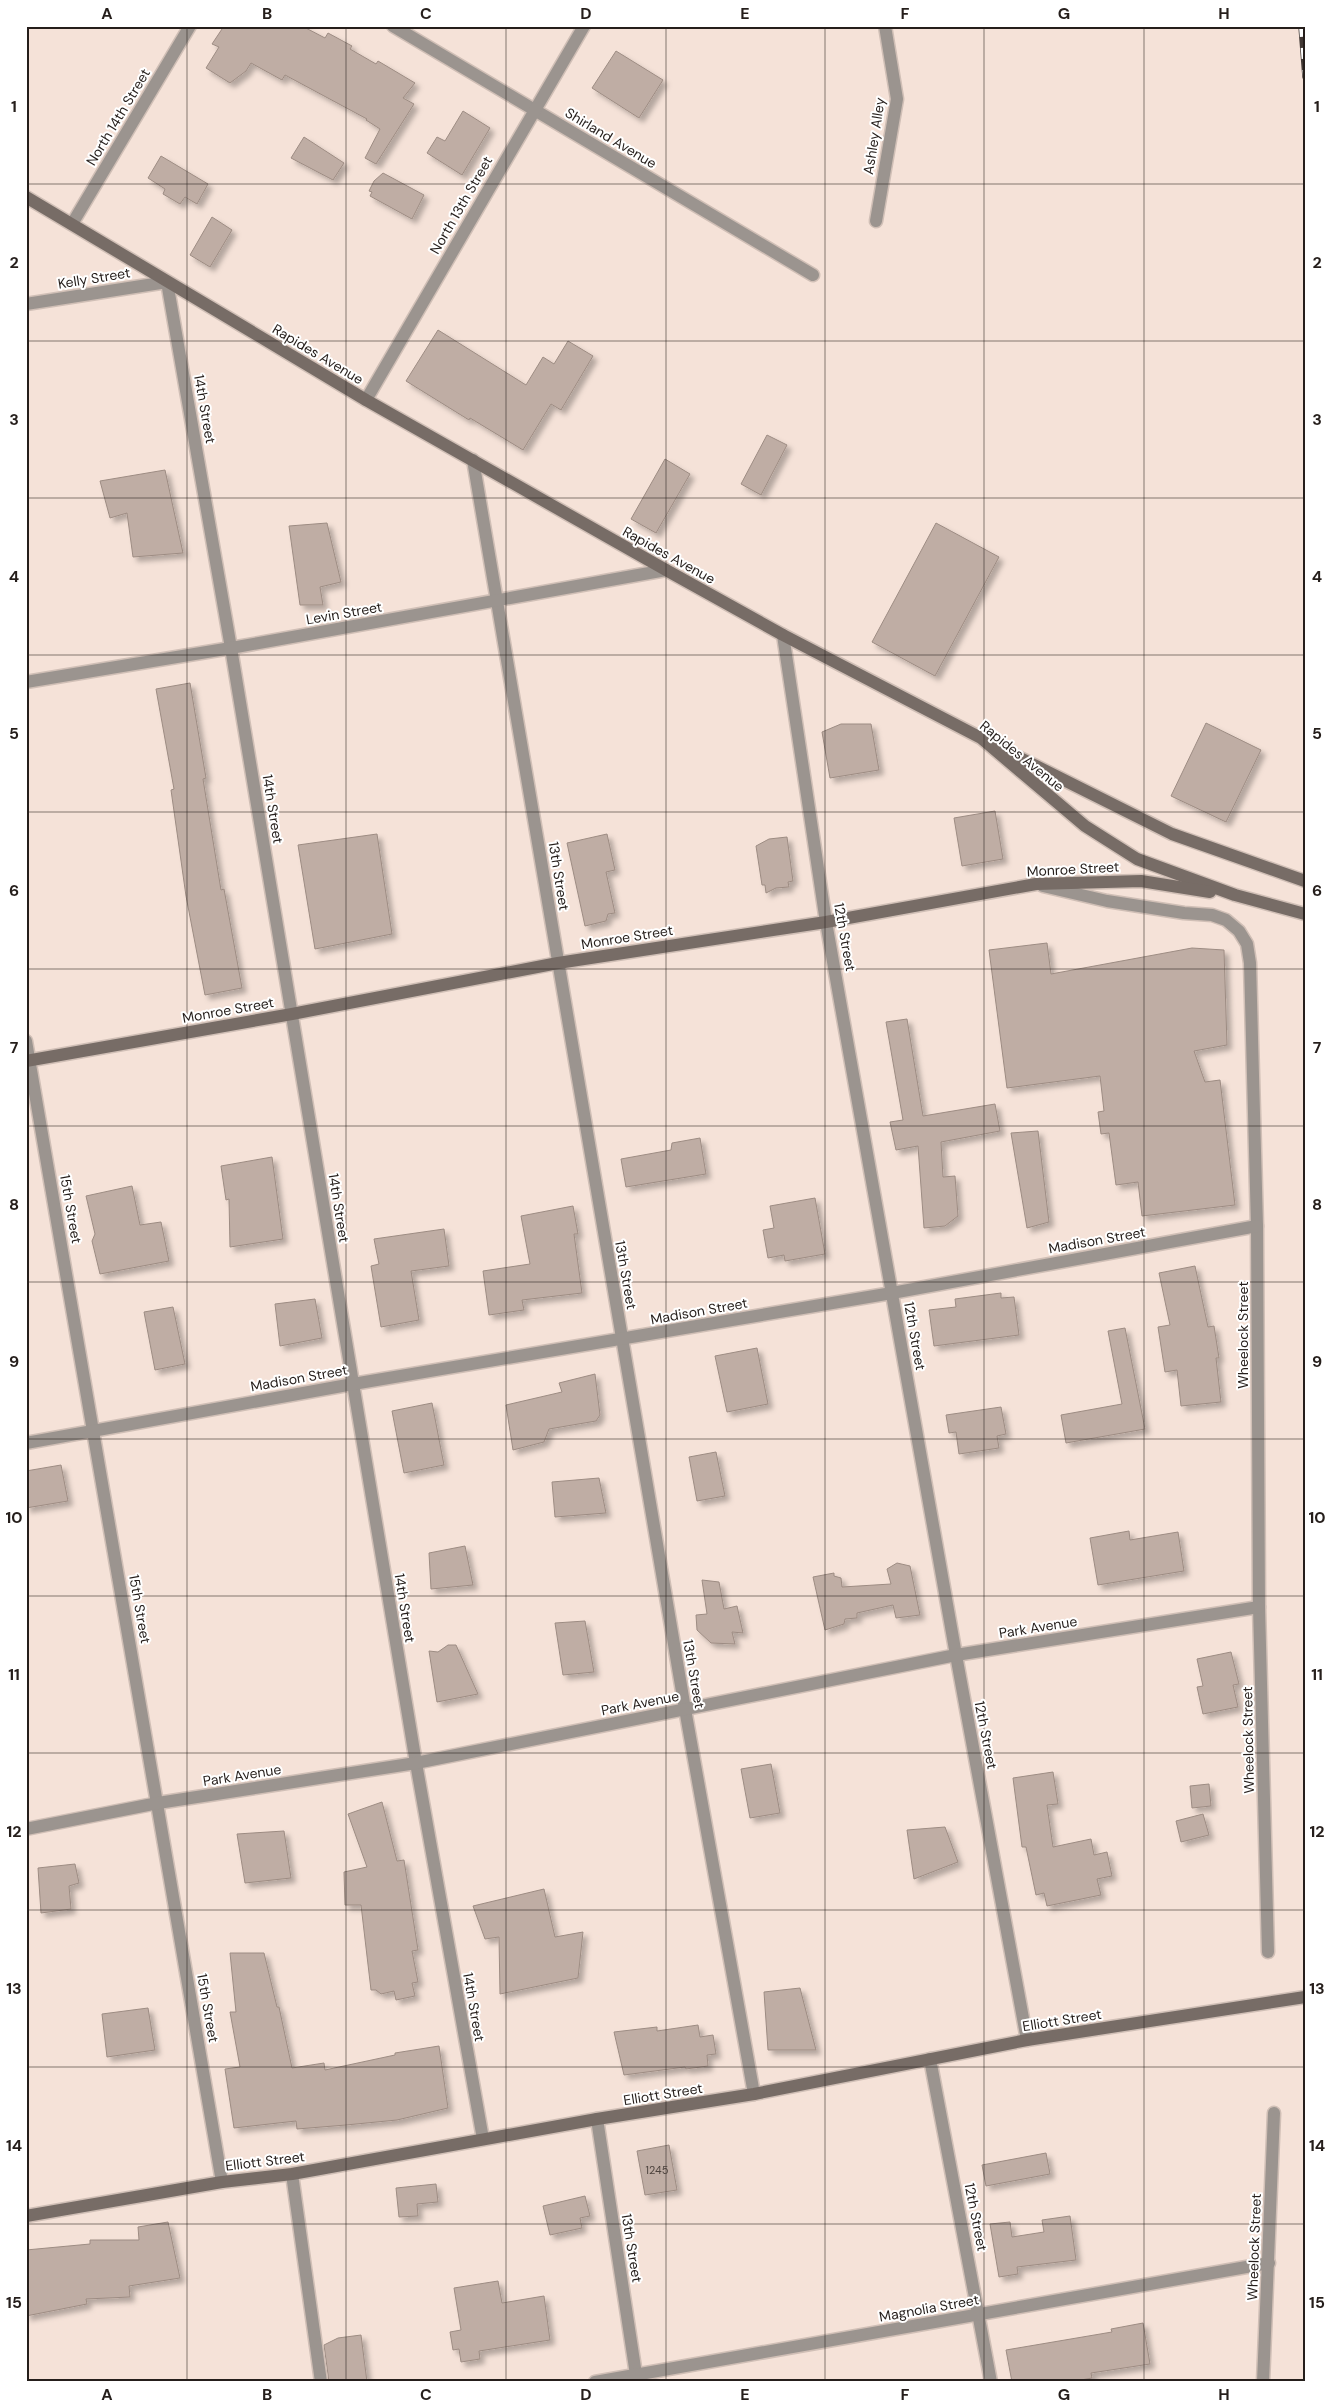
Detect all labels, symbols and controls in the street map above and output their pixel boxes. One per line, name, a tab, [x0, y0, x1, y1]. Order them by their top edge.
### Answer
text: A	[101, 3, 113, 24]
text: B	[262, 3, 272, 24]
text: C	[420, 3, 432, 24]
text: D	[580, 3, 592, 24]
text: E	[740, 3, 750, 24]
text: F	[901, 3, 910, 24]
text: G	[1058, 3, 1070, 24]
text: H	[1218, 3, 1230, 24]
street label: North 14th Street	[82, 65, 154, 169]
text: 1	[11, 96, 17, 117]
street label: Ashley Alley	[859, 96, 889, 176]
text: 1	[1314, 96, 1320, 117]
street label: Shirland Avenue	[562, 104, 660, 172]
street label: North 13th Street	[426, 153, 496, 257]
text: 2	[9, 252, 19, 273]
text: 2	[1312, 252, 1322, 273]
street label: Kelly Street	[56, 263, 132, 293]
street label: Rapides Avenue	[269, 320, 367, 388]
street label: 14th Street	[190, 373, 220, 445]
text: 3	[9, 409, 19, 430]
text: 3	[1312, 409, 1322, 430]
street label: Rapides Avenue	[620, 522, 718, 588]
text: 4	[9, 566, 19, 587]
text: 4	[1312, 566, 1322, 587]
street label: Levin Street	[305, 597, 383, 629]
street label: Rapides Avenue	[976, 717, 1068, 795]
text: 5	[9, 723, 19, 744]
text: 5	[1312, 723, 1322, 744]
street label: 14th Street	[259, 773, 287, 845]
street label: 13th Street	[545, 840, 573, 912]
street label: Monroe Street	[1026, 858, 1120, 880]
text: 6	[9, 880, 19, 901]
text: 6	[1312, 880, 1322, 901]
street label: 12th Street	[830, 901, 860, 973]
street label: Monroe Street	[580, 921, 674, 953]
street label: Monroe Street	[181, 993, 275, 1027]
text: 7	[10, 1037, 19, 1058]
text: 7	[1313, 1037, 1322, 1058]
street label: 14th Street	[325, 1172, 353, 1244]
street label: 15th Street	[56, 1173, 86, 1245]
text: 8	[9, 1194, 19, 1215]
text: 8	[1312, 1194, 1322, 1215]
street label: Madison Street	[1047, 1223, 1147, 1257]
street label: 13th Street	[611, 1239, 641, 1311]
street label: Wheelock Street	[1234, 1281, 1252, 1389]
street label: Madison Street	[649, 1294, 749, 1328]
street label: 12th Street	[900, 1300, 930, 1372]
text: 9	[9, 1351, 19, 1372]
text: 9	[1312, 1351, 1322, 1372]
street label: Madison Street	[249, 1361, 349, 1395]
text: 10	[5, 1507, 23, 1528]
text: 10	[1308, 1507, 1326, 1528]
street label: 14th Street	[391, 1572, 419, 1644]
street label: 15th Street	[125, 1573, 155, 1645]
street label: Park Avenue	[998, 1612, 1078, 1642]
street label: 13th Street	[679, 1638, 709, 1710]
text: 11	[8, 1664, 20, 1685]
text: 11	[1311, 1664, 1323, 1685]
street label: Wheelock Street	[1238, 1686, 1258, 1794]
street label: Park Avenue	[600, 1687, 681, 1719]
street label: 12th Street	[971, 1699, 1001, 1771]
street label: Park Avenue	[202, 1760, 282, 1790]
text: 12	[6, 1821, 22, 1842]
text: 12	[1309, 1821, 1325, 1842]
street label: 14th Street	[459, 1971, 489, 2043]
street label: 15th Street	[193, 1972, 223, 2044]
text: 13	[6, 1978, 22, 1999]
text: 13	[1309, 1978, 1325, 1999]
street label: Elliott Street	[1021, 2005, 1103, 2035]
street label: Elliott Street	[622, 2079, 704, 2109]
text: 14	[6, 2135, 22, 2156]
text: 14	[1309, 2135, 1325, 2156]
street label: Elliott Street	[224, 2147, 306, 2175]
house number: 1245	[646, 2163, 669, 2177]
street label: 12th Street	[961, 2181, 991, 2253]
street label: Wheelock Street	[1243, 2193, 1265, 2301]
street label: 13th Street	[618, 2212, 646, 2284]
street label: Magnolia Street	[878, 2290, 980, 2326]
text: 15	[6, 2292, 22, 2313]
text: 15	[1309, 2292, 1325, 2313]
text: A	[101, 2384, 113, 2405]
text: B	[262, 2384, 272, 2405]
text: C	[420, 2384, 432, 2405]
text: D	[580, 2384, 592, 2405]
text: E	[740, 2384, 750, 2405]
text: F	[901, 2384, 910, 2405]
text: G	[1058, 2384, 1070, 2405]
text: H	[1218, 2384, 1230, 2405]

